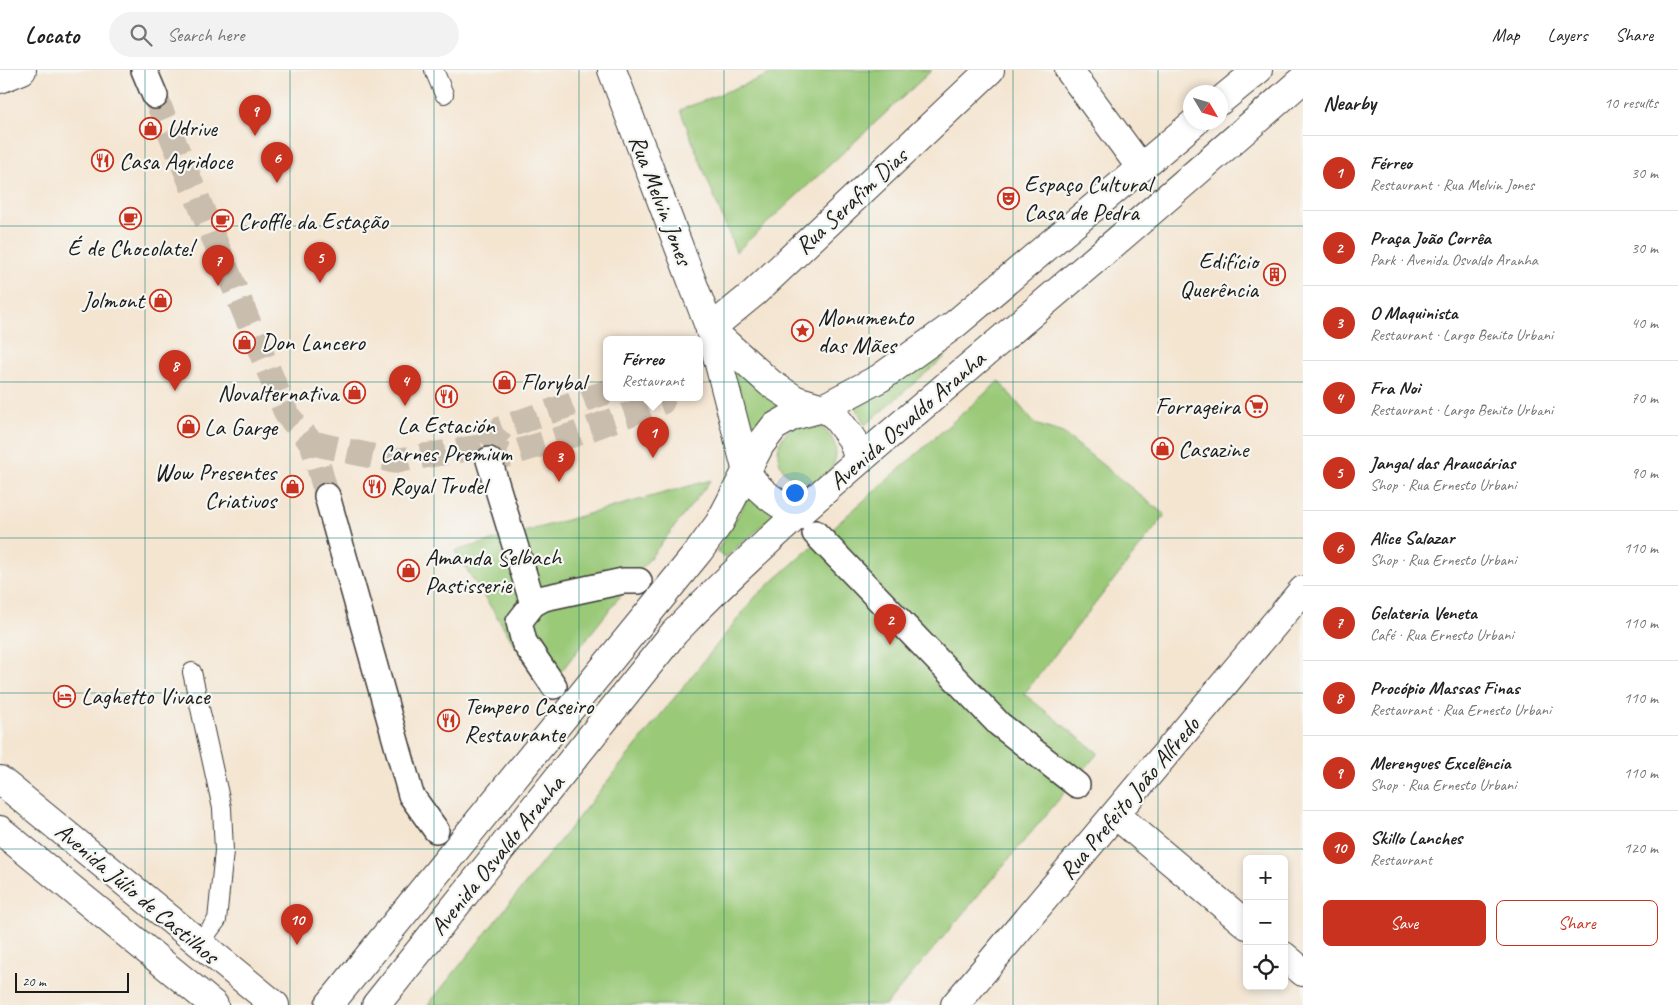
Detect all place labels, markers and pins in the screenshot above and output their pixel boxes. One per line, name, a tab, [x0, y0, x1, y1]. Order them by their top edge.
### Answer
pin: 9	[239, 95, 271, 136]
place label: Udrive	[167, 113, 219, 143]
shop icon: Udrive	[139, 116, 163, 140]
pin: 6	[261, 142, 293, 183]
place label: Casa Agridoce	[119, 146, 234, 176]
restaurant icon: Casa Agridoce	[91, 149, 115, 173]
place label: Espaço Cultural Casa de Pedra	[1024, 169, 1155, 227]
theatre icon: Espaço Cultural Casa de Pedra	[996, 186, 1020, 210]
place label: Croffle da Estação	[238, 206, 390, 236]
cafe icon: É de Chocolate!	[118, 207, 142, 231]
cafe icon: Croffle da Estação	[210, 209, 234, 233]
place label: É de Chocolate!	[67, 233, 198, 263]
pin: 5	[304, 242, 336, 283]
pin: 7	[202, 245, 234, 286]
place label: Edifício Querência	[1179, 246, 1261, 304]
building icon: Edifício Querência	[1262, 263, 1286, 287]
place label: Jolmont	[81, 285, 146, 315]
shop icon: Jolmont	[148, 288, 172, 312]
place label: Monumento das Mães	[818, 302, 915, 360]
place icon: Monumento das Mães	[790, 319, 814, 343]
place label: Don Lancero	[261, 327, 366, 357]
shop icon: Don Lancero	[233, 330, 257, 354]
pin: 8	[159, 350, 191, 391]
pin: 4	[389, 365, 421, 406]
place label: Florybal	[521, 367, 590, 397]
shop icon: Florybal	[493, 370, 517, 394]
place label: Novalternativa	[218, 378, 340, 408]
shop icon: Novalternativa	[342, 381, 366, 405]
restaurant icon: La Estación Carnes Premium	[434, 384, 458, 408]
place label: Forrageira	[1155, 391, 1241, 421]
supermarket icon: Forrageira	[1244, 394, 1268, 418]
place label: La Estación Carnes Premium	[380, 410, 513, 468]
place label: La Garge	[204, 412, 279, 442]
shop icon: La Garge	[176, 415, 200, 439]
pin: 1	[637, 417, 669, 458]
place label: Casazine	[1178, 434, 1250, 464]
shop icon: Casazine	[1150, 437, 1174, 461]
pin: 3	[543, 441, 575, 482]
place label: Wow Presentes Criativos	[154, 457, 279, 515]
place label: Royal Trudel	[390, 471, 491, 501]
shop icon: Wow Presentes Criativos	[280, 474, 304, 498]
restaurant icon: Royal Trudel	[362, 474, 386, 498]
place label: Amanda Selbach Pastisserie	[425, 542, 563, 600]
shop icon: Amanda Selbach Pastisserie	[397, 559, 421, 583]
pin: 2	[874, 604, 906, 645]
place label: Laghetto Vivace	[81, 681, 212, 711]
hotel icon: Laghetto Vivace	[53, 684, 77, 708]
place label: Tempero Caseiro Restaurante	[464, 691, 595, 749]
restaurant icon: Tempero Caseiro Restaurante	[436, 708, 460, 732]
pin: 10	[281, 904, 313, 945]

